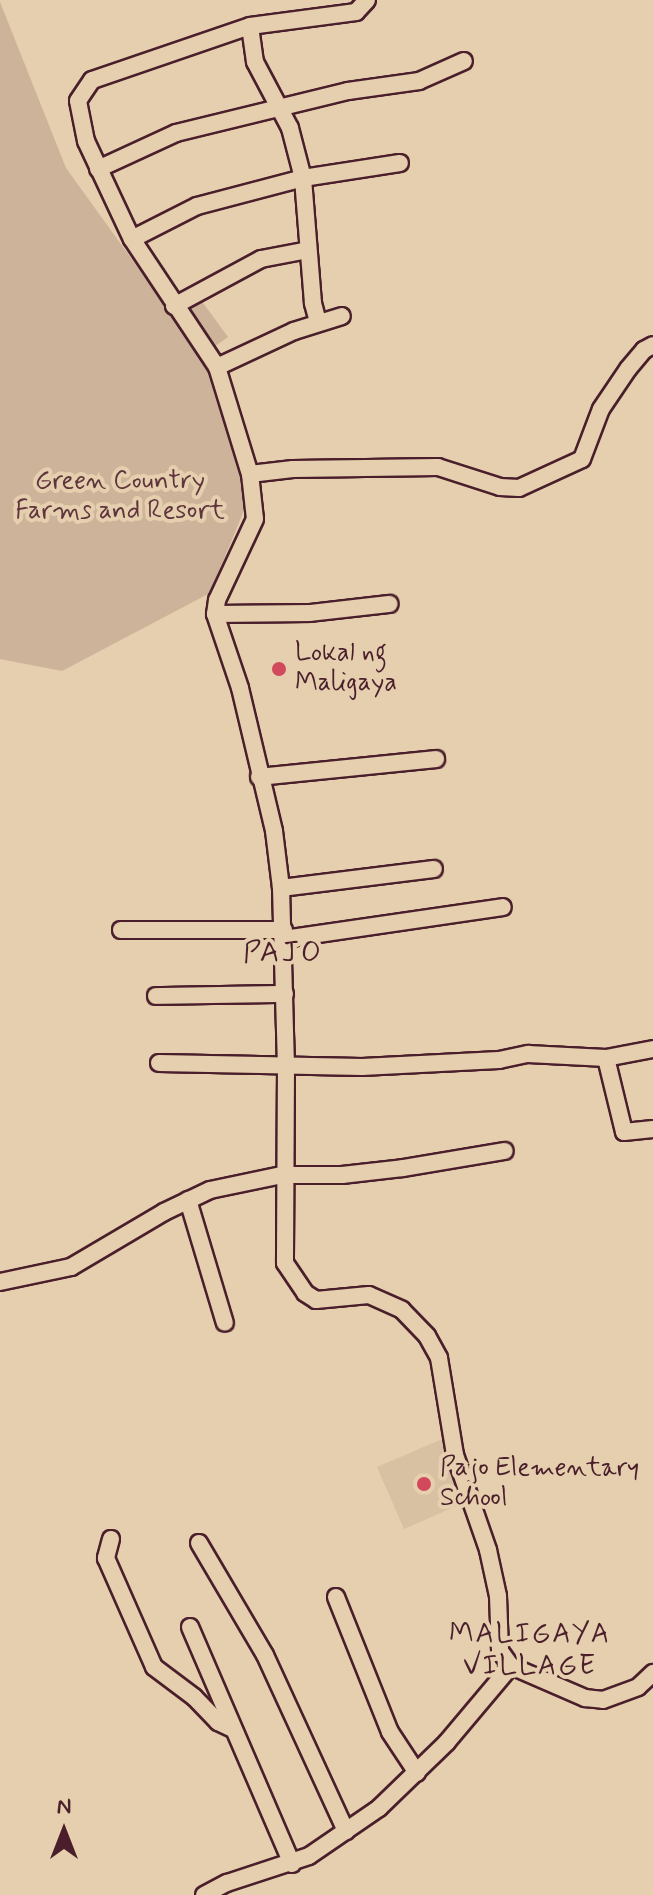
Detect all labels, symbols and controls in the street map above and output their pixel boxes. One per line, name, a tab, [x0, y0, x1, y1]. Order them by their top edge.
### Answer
park label: Green Country Farms and Resort	[16, 466, 224, 528]
place label: Lokal ng Maligaya	[295, 638, 397, 700]
marker: Lokal ng Maligaya	[270, 660, 288, 678]
district label: PAJO	[244, 935, 322, 971]
place label: Pajo Elementary School	[440, 1453, 638, 1514]
marker: Pajo Elementary School	[415, 1475, 433, 1493]
district label: MALIGAYA VILLAGE	[449, 1618, 611, 1684]
north arrow	[24, 1791, 104, 1871]
text: N	[57, 1793, 71, 1821]

